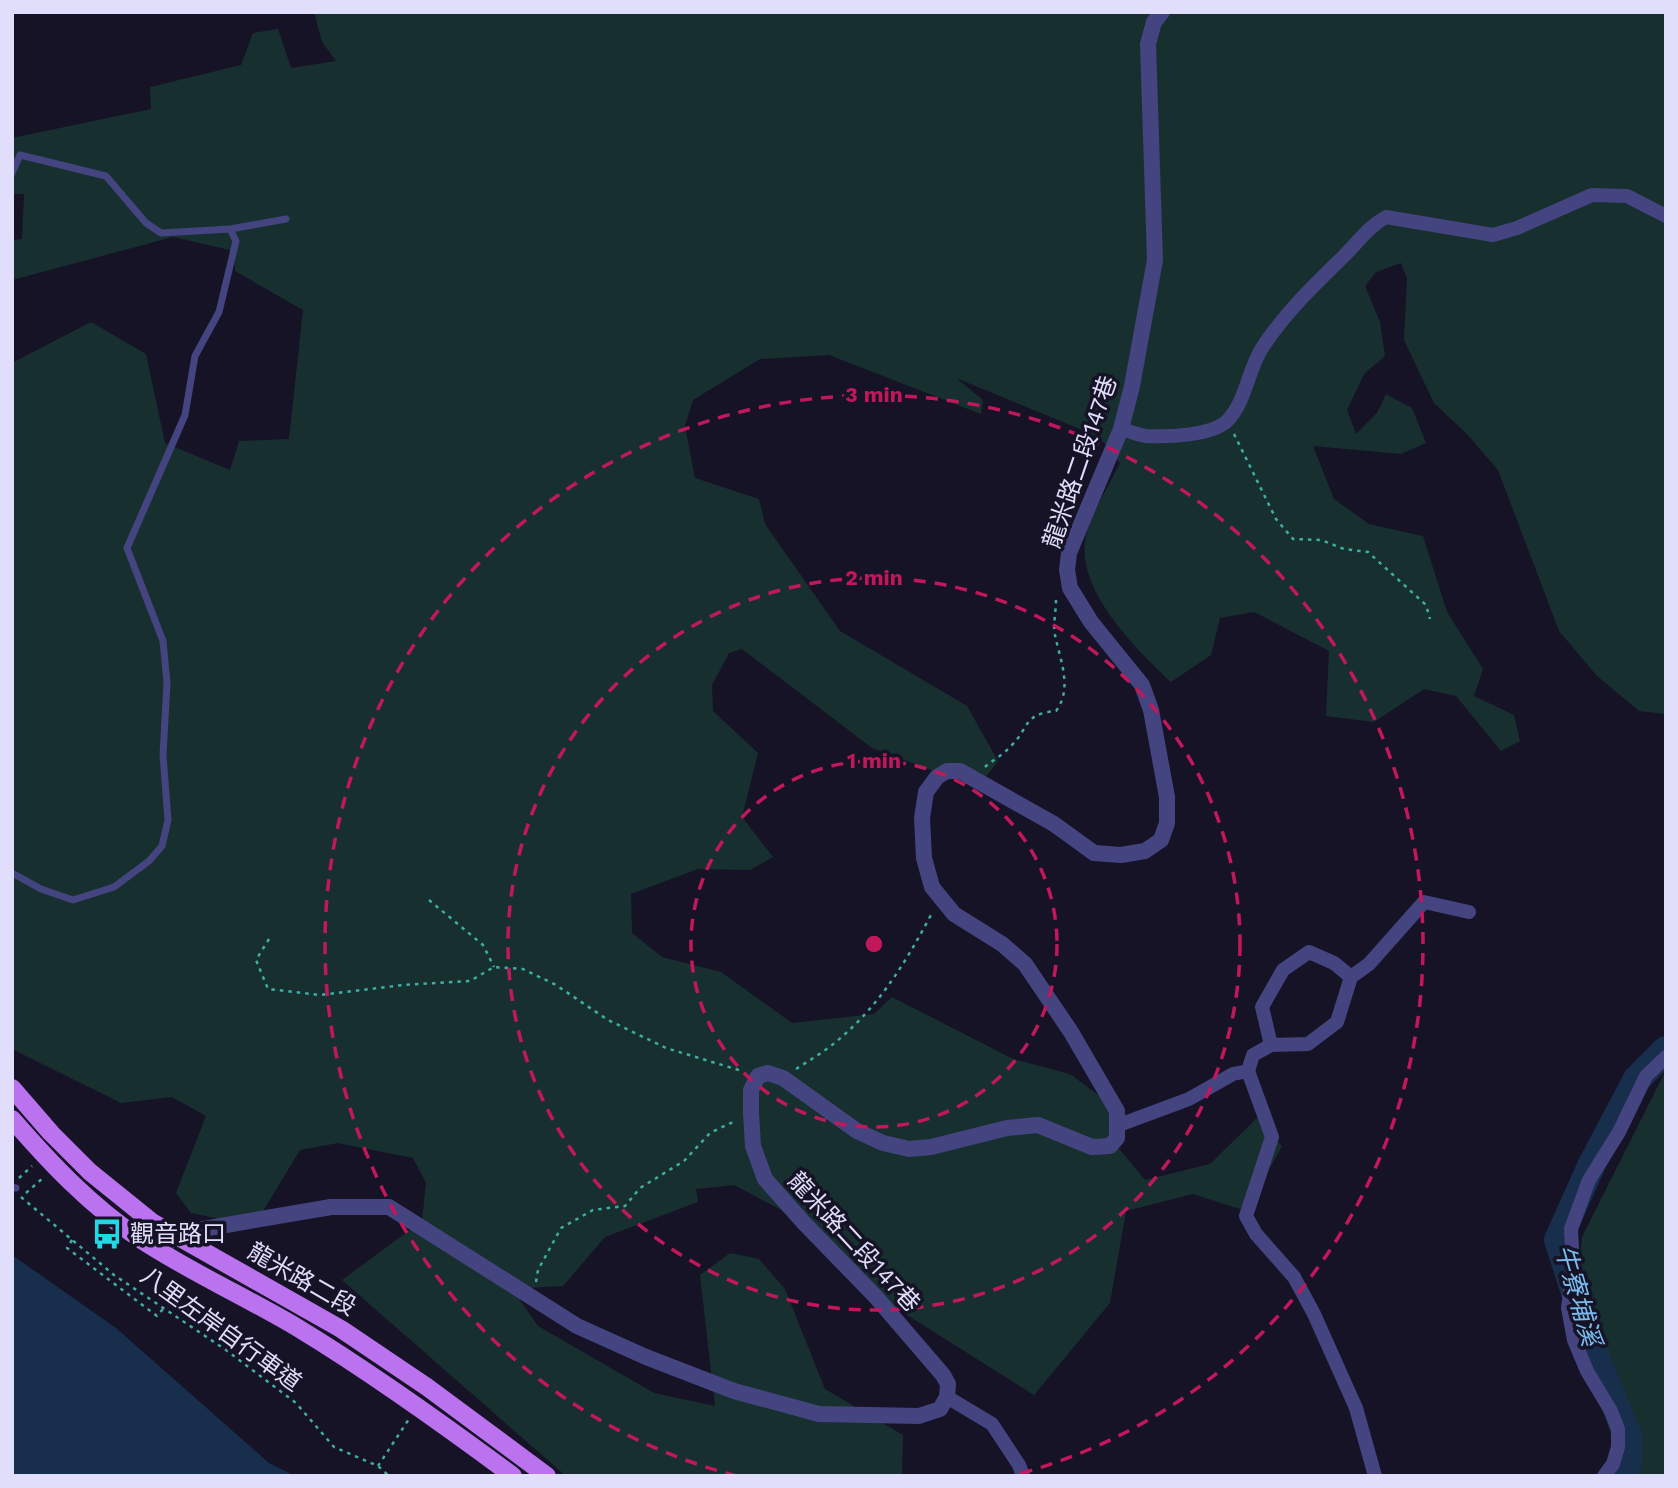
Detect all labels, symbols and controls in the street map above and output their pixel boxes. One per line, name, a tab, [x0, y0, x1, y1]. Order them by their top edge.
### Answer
street label: 龍米路二段147巷	[1037, 372, 1123, 552]
text: 3 min	[845, 382, 903, 407]
text: 2 min	[845, 565, 903, 590]
text: 1 min	[847, 748, 901, 773]
centre of rings	[862, 932, 886, 956]
street label: 龍米路二段147巷	[782, 1167, 926, 1317]
bus stop icon: 觀音路口	[90, 1217, 124, 1251]
place label: 觀音路口	[130, 1220, 226, 1248]
street label: 龍米路二段	[243, 1237, 361, 1321]
water label: 牛寮埔溪	[1549, 1241, 1608, 1353]
street label: 八里左岸自行車道	[135, 1261, 307, 1397]

